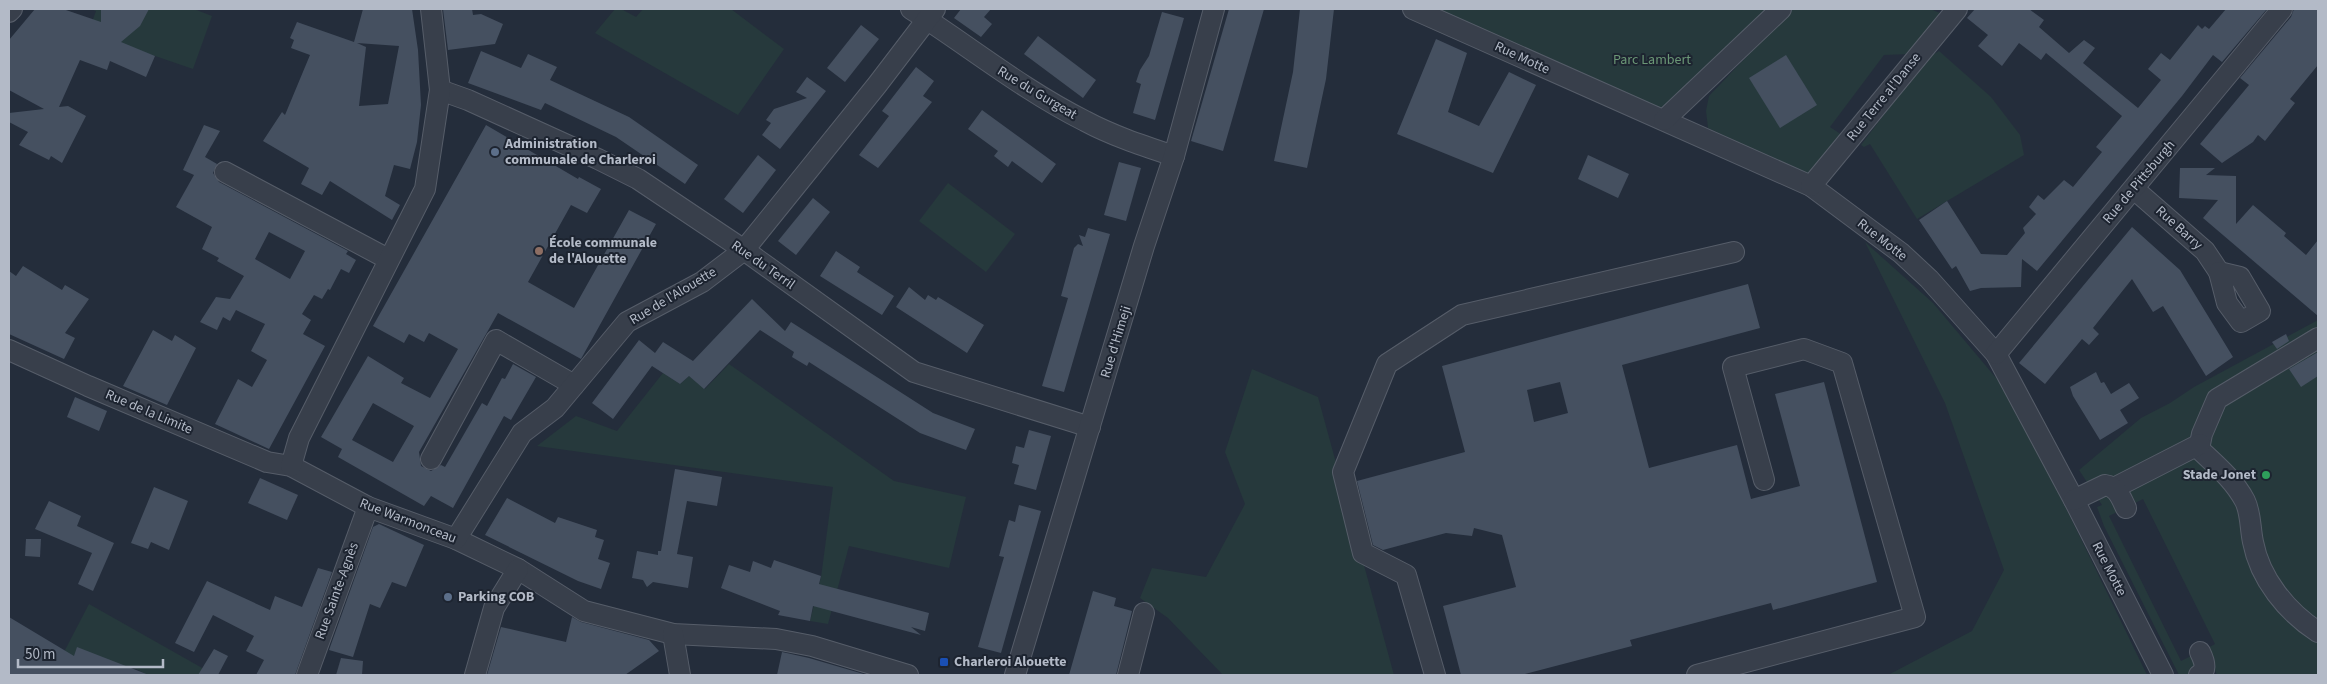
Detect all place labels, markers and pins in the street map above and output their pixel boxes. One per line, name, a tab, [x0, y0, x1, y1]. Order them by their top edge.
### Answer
place label: Administration communale de Charleroi	[504, 134, 656, 170]
marker: Administration communale de Charleroi	[489, 146, 501, 158]
place label: École communale de l'Alouette	[549, 233, 657, 269]
marker: École communale de l'Alouette	[533, 245, 545, 257]
place label: Stade Jonet	[2183, 465, 2257, 485]
marker: Stade Jonet	[2260, 469, 2272, 481]
place label: Parking COB	[458, 587, 535, 607]
marker: Parking COB	[442, 591, 454, 603]
place label: Charleroi Alouette	[954, 652, 1067, 672]
marker: Charleroi Alouette	[938, 656, 950, 668]

